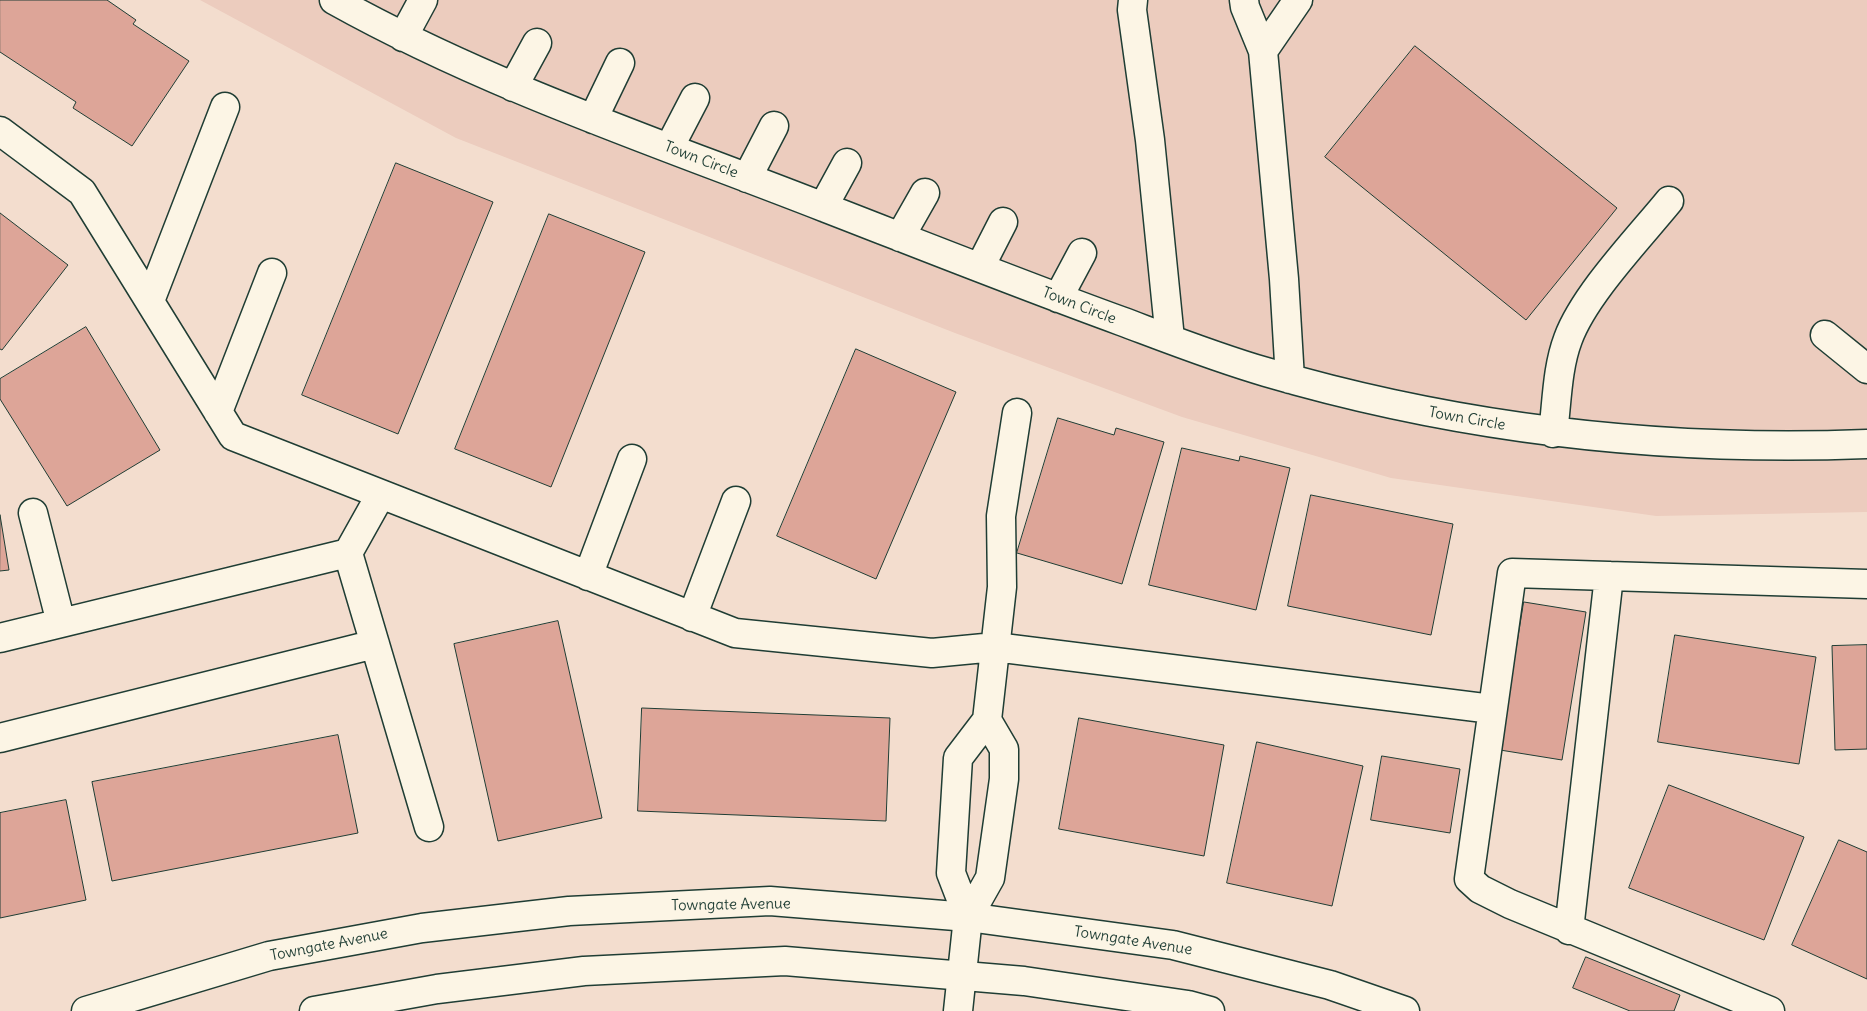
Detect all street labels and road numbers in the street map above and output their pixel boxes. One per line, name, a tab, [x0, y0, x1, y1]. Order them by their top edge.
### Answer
street label: Town Circle	[662, 138, 740, 182]
street label: Town Circle	[1040, 284, 1118, 328]
street label: Town Circle	[1427, 403, 1507, 435]
street label: Towngate Avenue	[671, 895, 791, 915]
street label: Towngate Avenue	[1073, 923, 1193, 959]
street label: Towngate Avenue	[269, 925, 389, 965]

